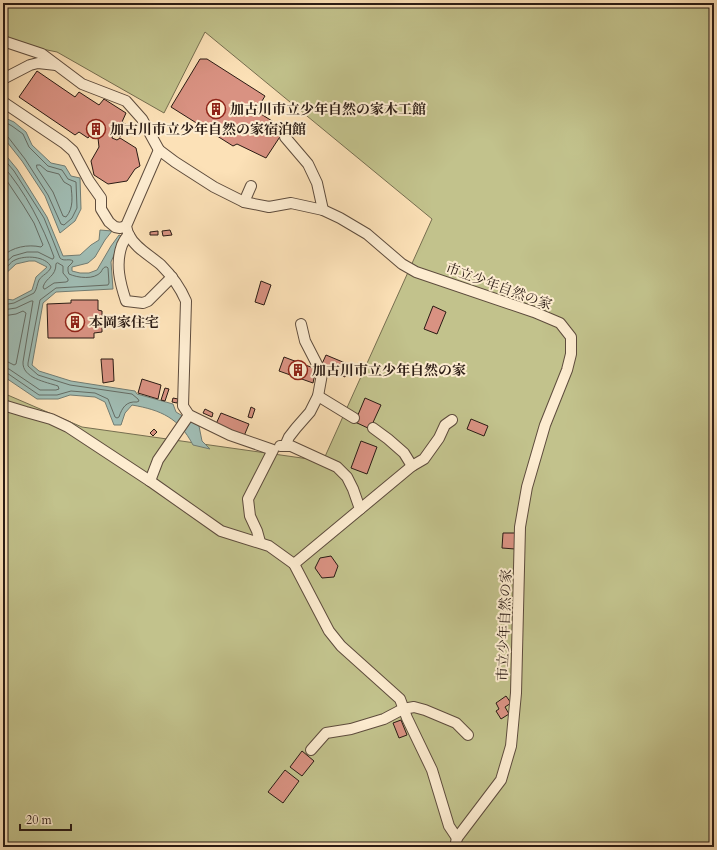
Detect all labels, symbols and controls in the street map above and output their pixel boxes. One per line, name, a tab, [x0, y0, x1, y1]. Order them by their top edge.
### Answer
building icon: 加古川市立少年自然の家木工館	[205, 98, 227, 120]
place label: 加古川市立少年自然の家木工館	[230, 100, 426, 119]
building icon: 加古川市立少年自然の家宿泊館	[85, 118, 107, 140]
place label: 加古川市立少年自然の家宿泊館	[110, 120, 306, 139]
street label: 市立少年自然の家	[443, 258, 555, 315]
building icon: 本岡家住宅	[64, 311, 86, 333]
place label: 本岡家住宅	[89, 313, 159, 332]
building icon: 加古川市立少年自然の家	[287, 359, 309, 381]
place label: 加古川市立少年自然の家	[312, 361, 466, 380]
street label: 市立少年自然の家	[493, 569, 516, 681]
scale bar	[20, 806, 71, 832]
text: 20 m	[26, 812, 53, 828]

